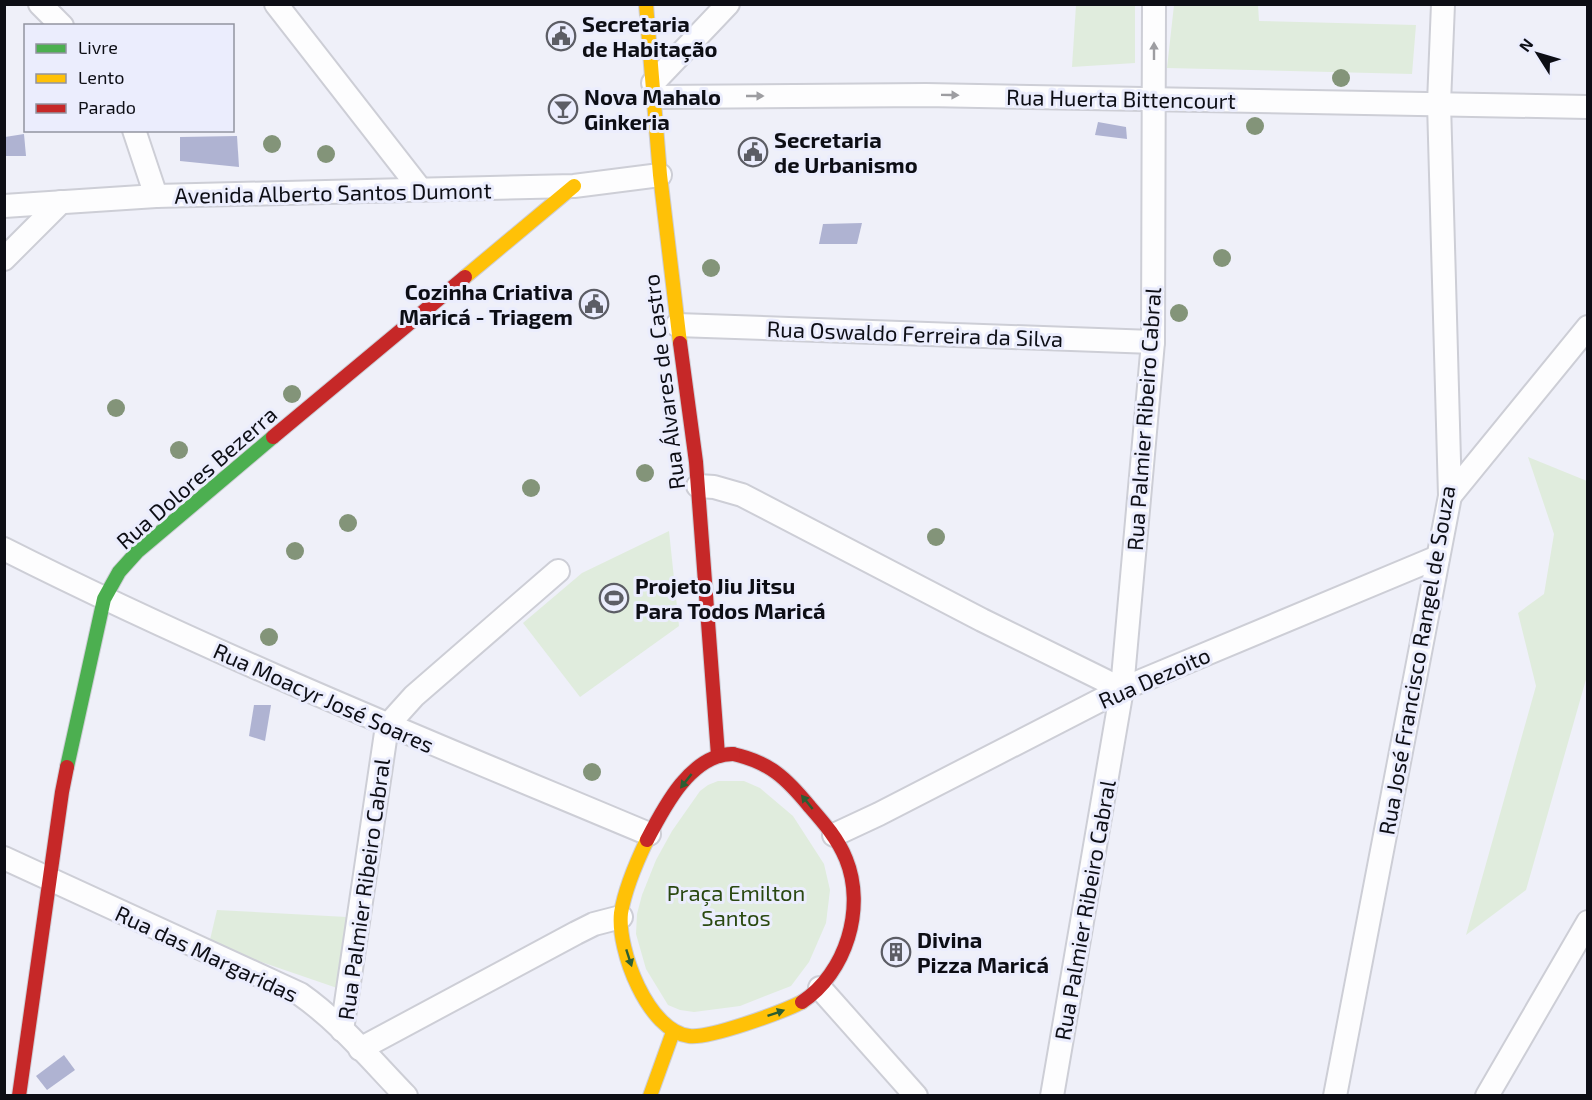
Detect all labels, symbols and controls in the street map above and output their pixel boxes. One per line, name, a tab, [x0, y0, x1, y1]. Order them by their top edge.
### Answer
place label: Secretaria de Habitação	[582, 10, 717, 63]
public building icon: Secretaria de Habitação	[545, 20, 577, 52]
legend	[24, 24, 234, 132]
north arrow	[1508, 24, 1568, 84]
text: N	[1515, 34, 1537, 55]
text: Livre	[78, 36, 118, 58]
one-way arrow	[1149, 42, 1159, 61]
text: Lento	[78, 66, 124, 88]
place label: Nova Mahalo Ginkeria	[584, 83, 721, 134]
street label: Rua Huerta Bittencourt	[1006, 83, 1236, 113]
one-way arrow	[745, 91, 764, 101]
one-way arrow	[940, 91, 959, 100]
bar icon: Nova Mahalo Ginkeria	[547, 93, 579, 125]
text: Parado	[78, 96, 136, 118]
place label: Secretaria de Urbanismo	[774, 126, 918, 177]
public building icon: Secretaria de Urbanismo	[737, 136, 769, 168]
street label: Avenida Alberto Santos Dumont	[174, 176, 492, 208]
street label: Rua Álvares de Castro	[637, 273, 689, 491]
place label: Cozinha Criativa Maricá - Triagem	[399, 278, 573, 329]
street label: Rua Palmier Ribeiro Cabral	[1121, 286, 1165, 551]
public building icon: Cozinha Criativa Maricá - Triagem	[578, 288, 610, 320]
street label: Rua Oswaldo Ferreira da Silva	[766, 315, 1064, 351]
street label: Rua Dolores Bezerra	[111, 400, 281, 554]
street label: Rua José Francisco Rangel de Souza	[1372, 483, 1460, 837]
place label: Projeto Jiu Jitsu Para Todos Maricá	[635, 572, 826, 623]
sports icon: Projeto Jiu Jitsu Para Todos Maricá	[598, 582, 630, 614]
street label: Rua Moacyr José Soares	[210, 637, 438, 757]
street label: Rua Dezoito	[1094, 641, 1214, 713]
street label: Rua Palmier Ribeiro Cabral	[332, 756, 394, 1021]
one-way arrow	[680, 772, 692, 788]
street label: Rua Palmier Ribeiro Cabral	[1048, 777, 1120, 1042]
one-way arrow	[802, 795, 814, 810]
park label: Praça Emilton Santos	[667, 879, 805, 930]
street label: Rua das Margaridas	[112, 899, 302, 1007]
place label: Divina Pizza Maricá	[917, 926, 1049, 977]
building icon: Divina Pizza Maricá	[880, 936, 912, 968]
one-way arrow	[624, 949, 634, 967]
one-way arrow	[767, 1007, 785, 1017]

